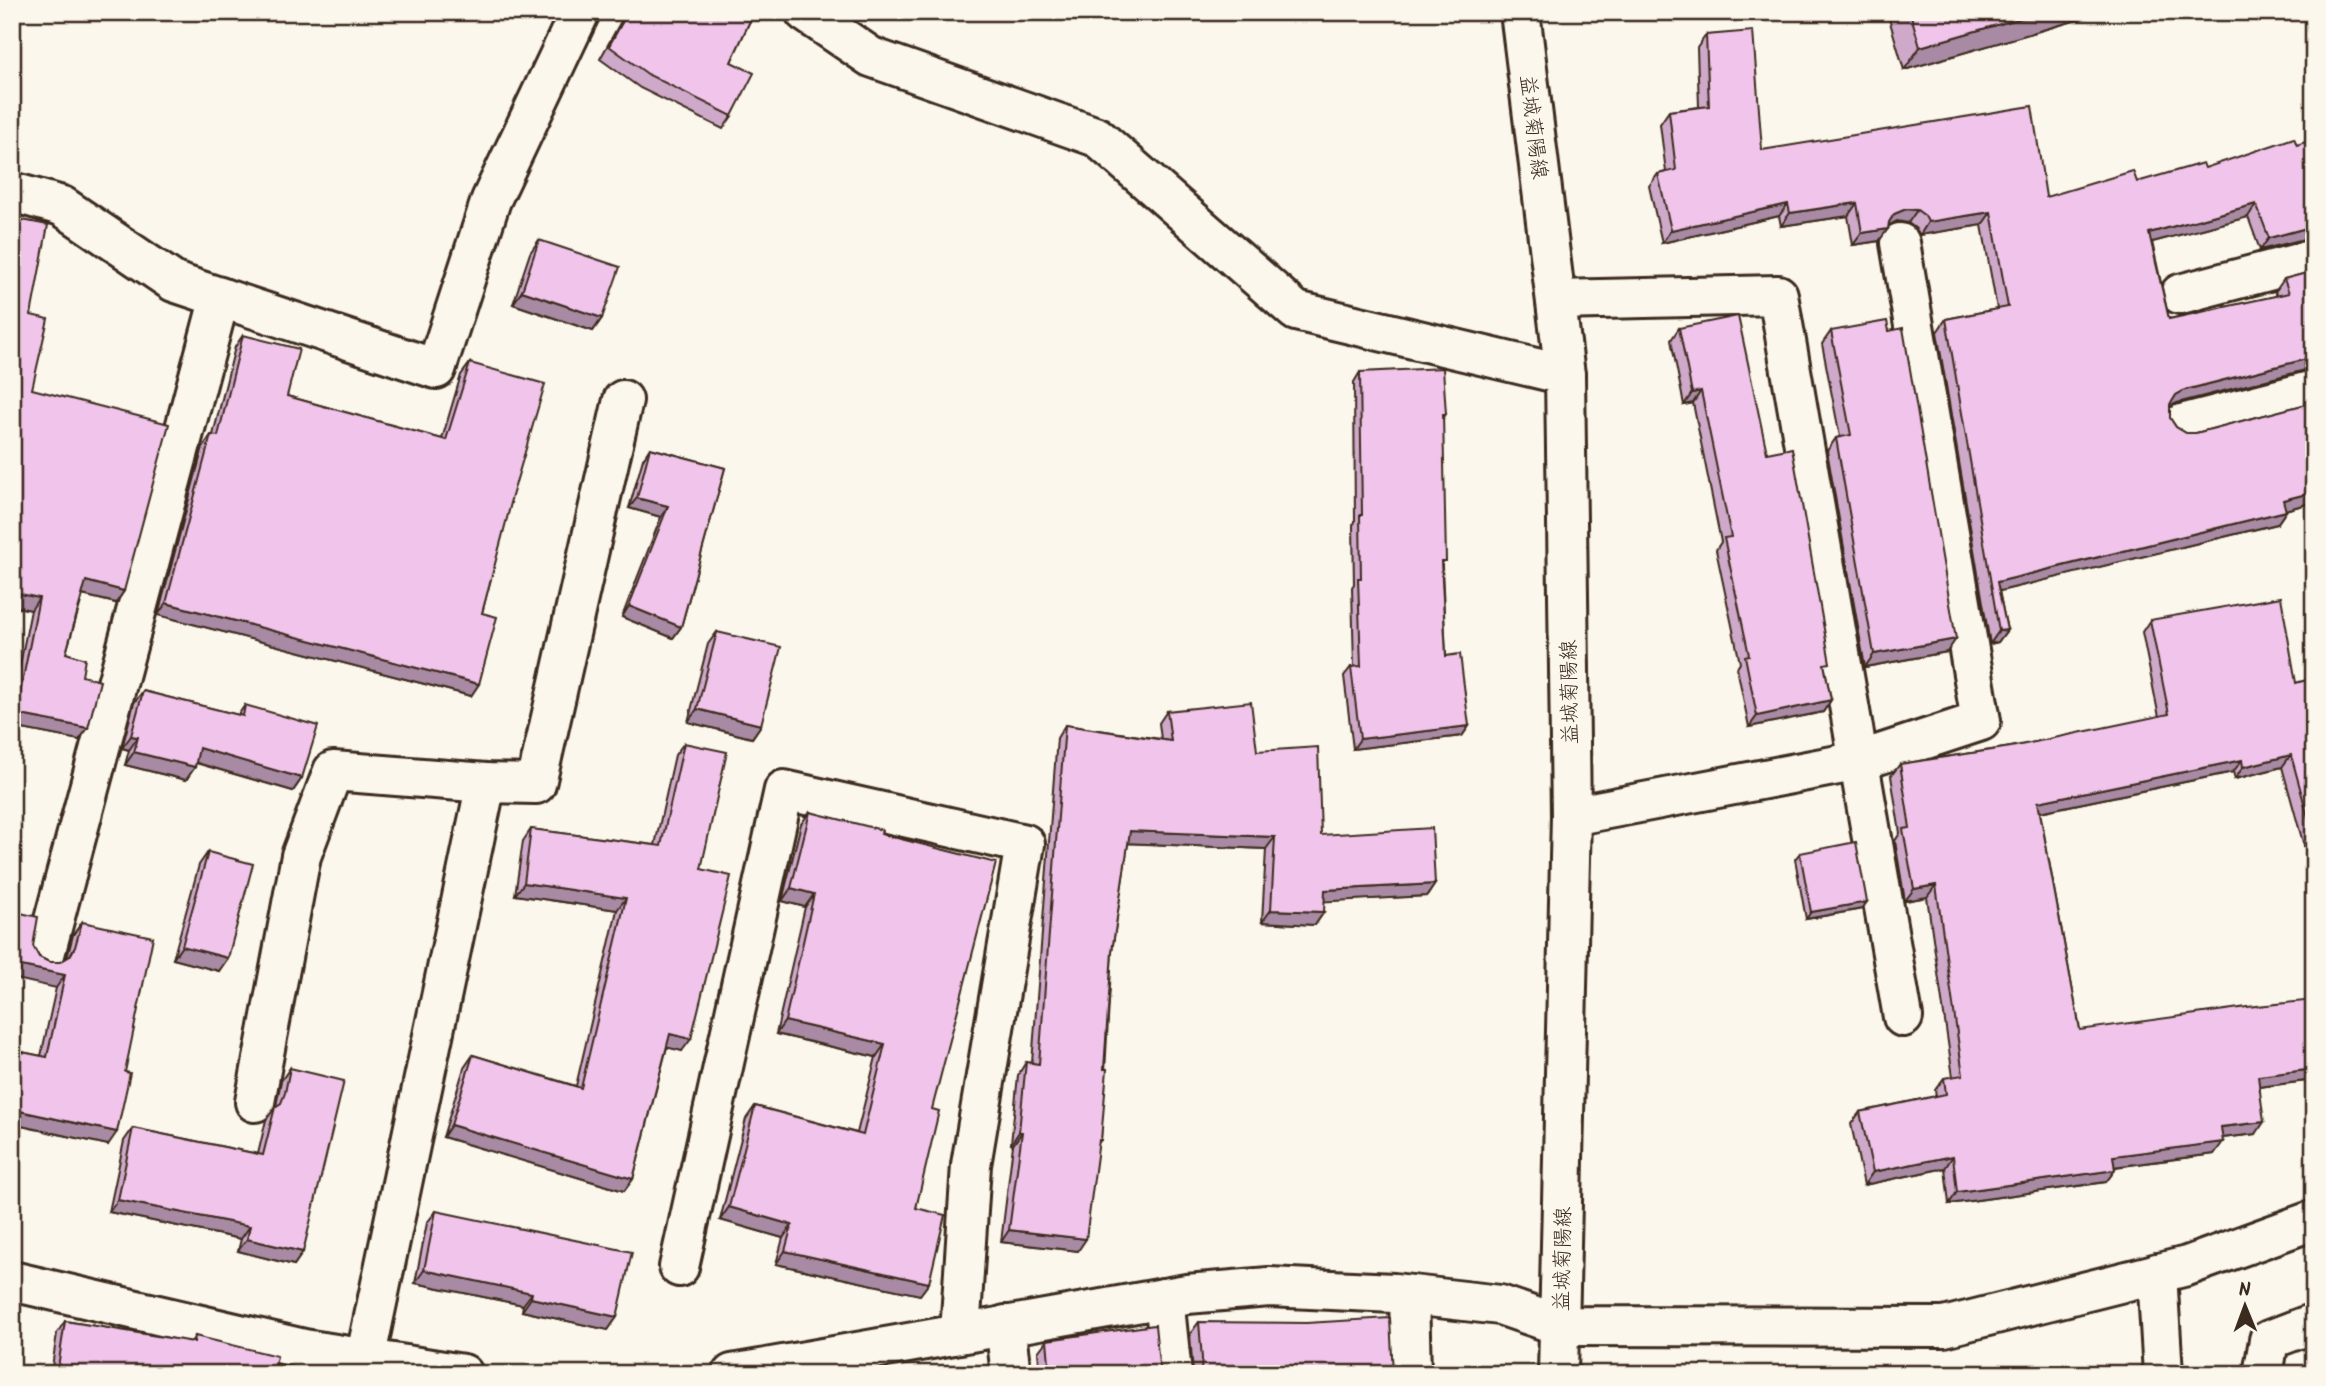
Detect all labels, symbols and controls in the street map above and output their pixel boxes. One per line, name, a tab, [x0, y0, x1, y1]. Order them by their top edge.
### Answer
street label: 益城菊陽線	[1510, 73, 1555, 181]
street label: 益城菊陽線	[1553, 639, 1588, 745]
street label: 益城菊陽線	[1546, 1206, 1581, 1312]
north arrow	[2210, 1270, 2280, 1340]
text: N	[2238, 1276, 2251, 1306]

